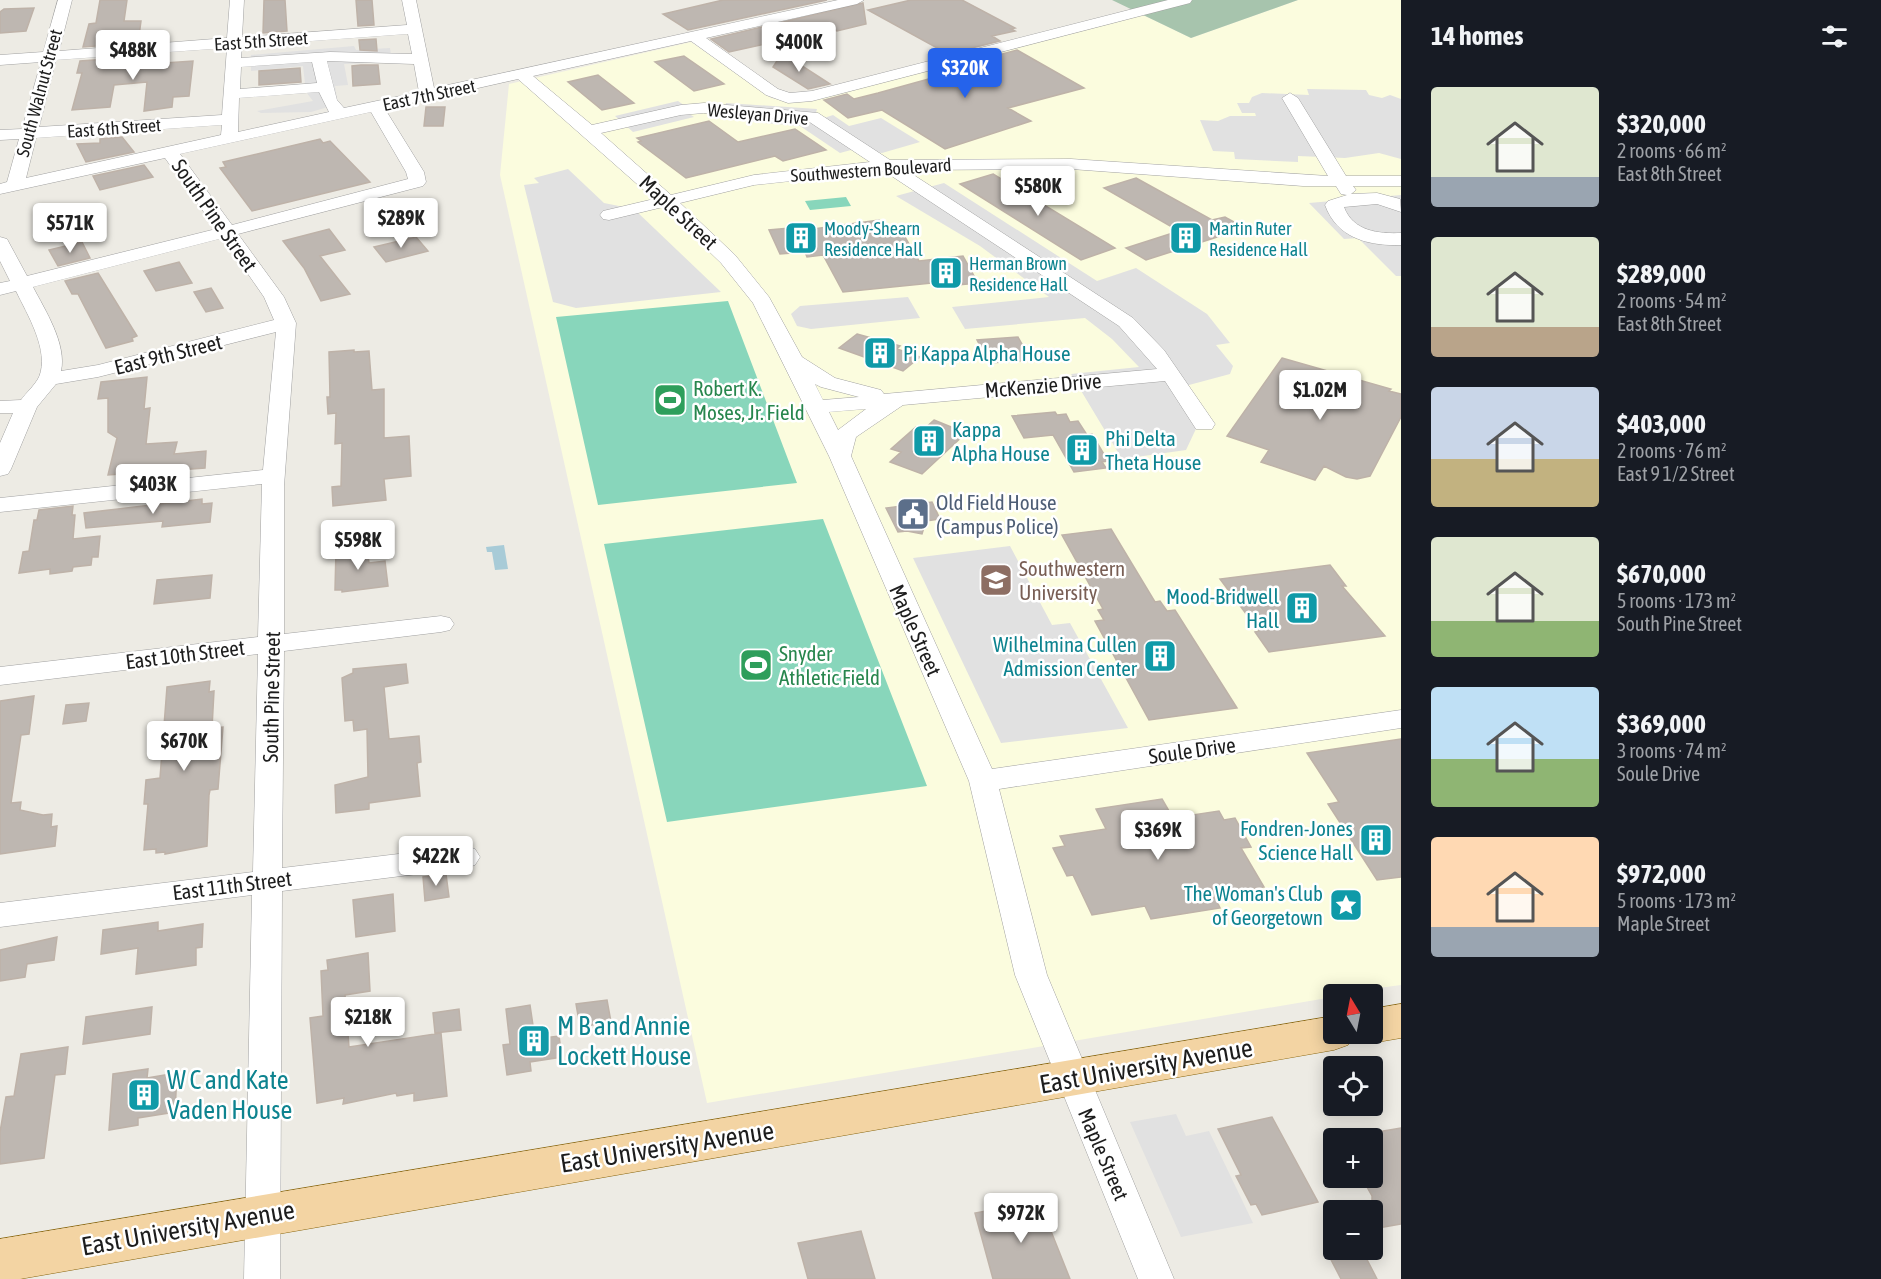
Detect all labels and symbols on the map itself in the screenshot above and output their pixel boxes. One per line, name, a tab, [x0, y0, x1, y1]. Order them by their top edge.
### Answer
pin: $400K	[757, 22, 841, 73]
street label: South Walnut Street	[12, 27, 66, 159]
street label: East 5th Street	[213, 27, 309, 55]
pin: $488K	[91, 30, 175, 81]
pin: $320K	[923, 48, 1007, 99]
street label: East 7th Street	[381, 75, 477, 115]
street label: Wesleyan Drive	[707, 99, 809, 129]
street label: East 6th Street	[66, 114, 162, 142]
street label: South Pine Street	[168, 154, 262, 276]
street label: Southwestern Boulevard	[790, 154, 952, 186]
pin: $580K	[996, 166, 1080, 217]
street label: Maple Street	[635, 170, 723, 254]
pin: $289K	[359, 198, 443, 249]
pin: $571K	[28, 203, 112, 254]
place label: Moody-Shearn Residence Hall	[824, 218, 923, 260]
place label: Martin Ruter Residence Hall	[1209, 218, 1308, 260]
building icon: Moody-Shearn Residence Hall	[783, 220, 819, 256]
building icon: Martin Ruter Residence Hall	[1168, 220, 1204, 256]
place label: Herman Brown Residence Hall	[969, 253, 1068, 295]
building icon: Herman Brown Residence Hall	[928, 255, 964, 291]
street label: East 9th Street	[112, 329, 224, 379]
building icon: Pi Kappa Alpha House	[862, 335, 898, 371]
place label: Pi Kappa Alpha House	[903, 341, 1071, 365]
street label: McKenzie Drive	[984, 368, 1102, 402]
pin: $1.02M	[1271, 370, 1369, 421]
place label: Robert K. Moses, Jr. Field	[693, 376, 805, 424]
sports icon: Robert K. Moses, Jr. Field	[652, 382, 688, 418]
place label: Kappa Alpha House	[952, 417, 1050, 465]
building icon: Kappa Alpha House	[911, 423, 947, 459]
place label: Phi Delta Theta House	[1105, 426, 1201, 474]
building icon: Phi Delta Theta House	[1064, 432, 1100, 468]
pin: $403K	[111, 464, 195, 515]
place label: Old Field House (Campus Police)	[936, 490, 1058, 538]
public building icon: Old Field House (Campus Police)	[895, 496, 931, 532]
pin: $598K	[316, 520, 400, 571]
place label: Southwestern University	[1019, 556, 1125, 604]
school or university icon: Southwestern University	[978, 562, 1014, 598]
street label: Maple Street	[885, 581, 947, 679]
place label: Mood-Bridwell Hall	[1166, 584, 1279, 632]
building icon: Mood-Bridwell Hall	[1284, 590, 1320, 626]
street label: South Pine Street	[258, 631, 284, 763]
place label: Wilhelmina Cullen Admission Center	[993, 632, 1138, 680]
street label: East 10th Street	[124, 635, 246, 673]
building icon: Wilhelmina Cullen Admission Center	[1142, 638, 1178, 674]
place label: Snyder Athletic Field	[779, 641, 880, 689]
sports icon: Snyder Athletic Field	[738, 647, 774, 683]
pin: $670K	[142, 721, 226, 772]
street label: Soule Drive	[1147, 732, 1237, 768]
pin: $369K	[1116, 810, 1200, 861]
place label: Fondren-Jones Science Hall	[1240, 816, 1353, 864]
building icon: Fondren-Jones Science Hall	[1358, 822, 1394, 858]
pin: $422K	[394, 836, 478, 887]
street label: East 11th Street	[171, 866, 293, 904]
place label: The Woman's Club of Georgetown	[1184, 881, 1323, 929]
place icon: The Woman's Club of Georgetown	[1328, 887, 1364, 923]
north arrow	[1323, 984, 1383, 1044]
pin: $218K	[326, 997, 410, 1048]
place label: M B and Annie Lockett House	[557, 1011, 691, 1071]
building icon: M B and Annie Lockett House	[516, 1023, 552, 1059]
street label: East University Avenue	[1037, 1032, 1255, 1100]
place label: W C and Kate Vaden House	[167, 1065, 292, 1125]
building icon: W C and Kate Vaden House	[126, 1077, 162, 1113]
street label: Maple Street	[1074, 1104, 1134, 1204]
street label: East University Avenue	[558, 1115, 776, 1179]
pin: $972K	[979, 1193, 1063, 1244]
street label: East University Avenue	[79, 1194, 297, 1262]

